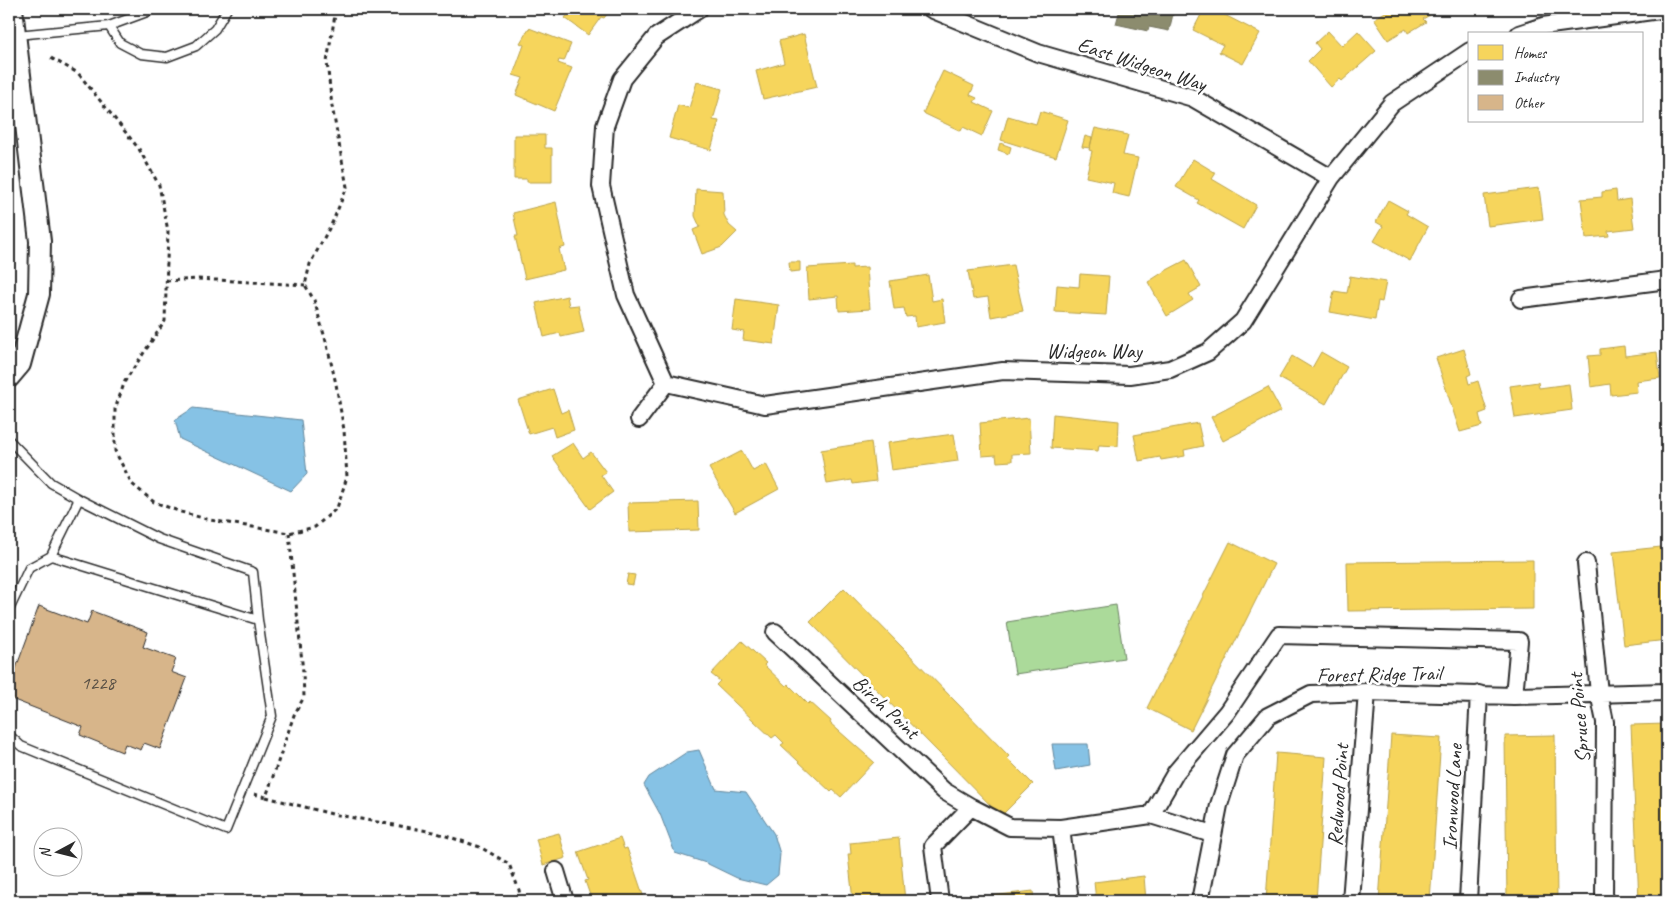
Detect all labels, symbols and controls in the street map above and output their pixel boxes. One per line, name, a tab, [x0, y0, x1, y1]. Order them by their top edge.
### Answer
street label: East Widgeon Way	[1074, 31, 1211, 98]
legend	[1468, 32, 1644, 122]
text: Homes	[1514, 44, 1548, 63]
text: Industry	[1514, 68, 1561, 87]
text: Other	[1514, 94, 1545, 113]
street label: Widgeon Way	[1046, 338, 1143, 364]
street label: Forest Ridge Trail	[1317, 660, 1445, 688]
street label: Birch Point	[847, 670, 926, 746]
street label: Spruce Point	[1562, 670, 1596, 764]
house number: 1228	[81, 671, 118, 695]
street label: Redwood Point	[1321, 741, 1355, 847]
street label: Ironwood Lane	[1436, 742, 1468, 851]
north arrow	[32, 828, 82, 878]
text: N	[36, 846, 55, 859]

